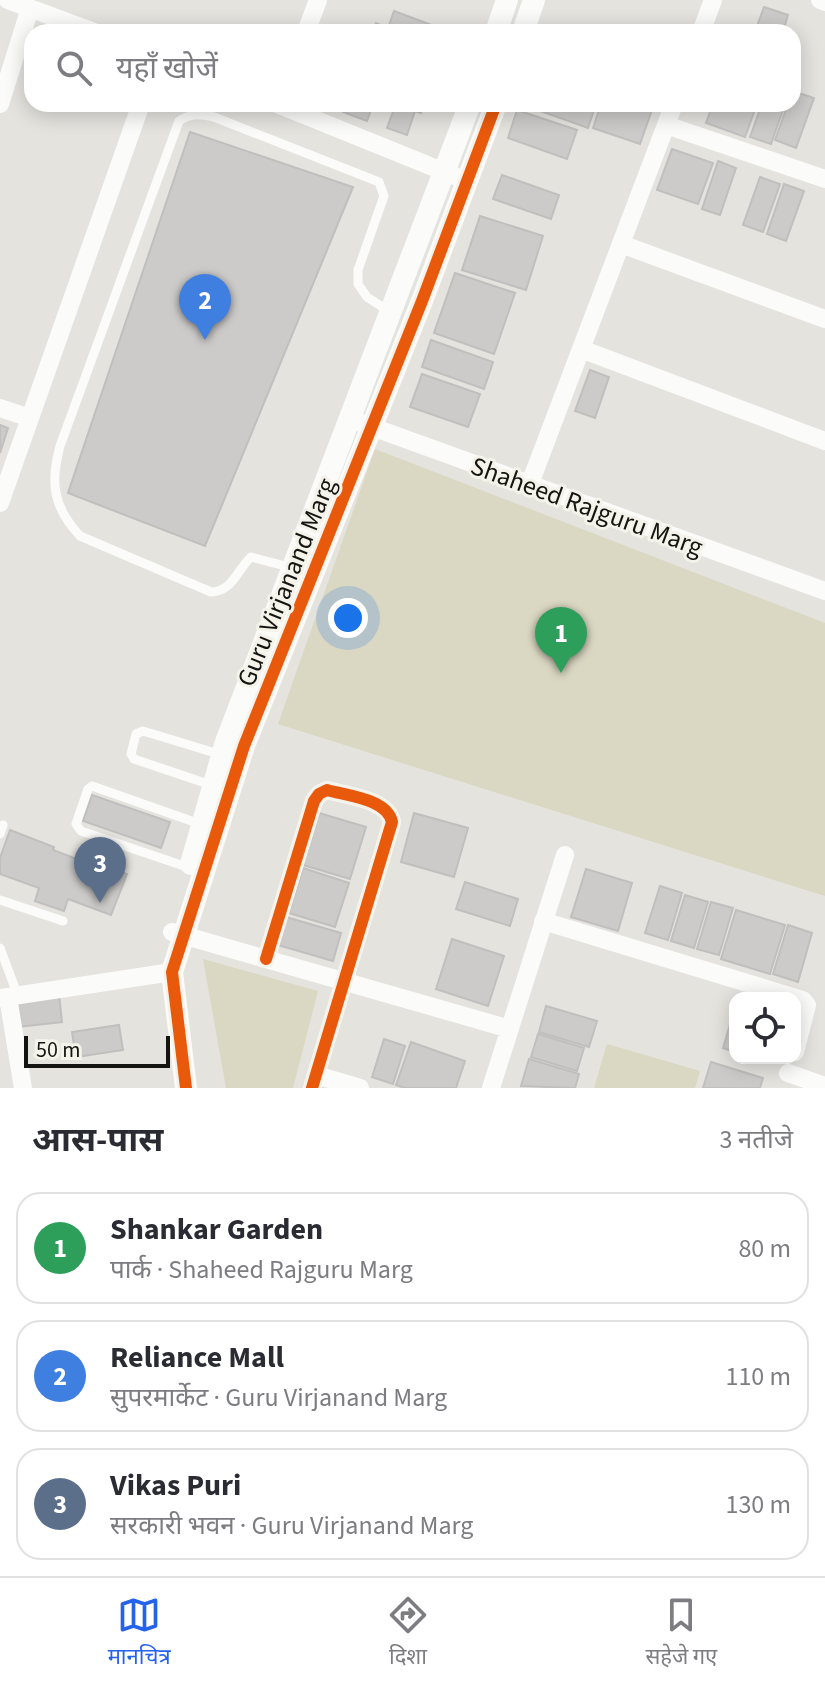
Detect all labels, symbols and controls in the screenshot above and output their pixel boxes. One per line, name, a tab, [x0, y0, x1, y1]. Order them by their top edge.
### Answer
search box	[24, 24, 801, 112]
icon: search	[52, 46, 96, 90]
text: यहाँ खोजें	[116, 47, 218, 90]
pin: 2	[179, 274, 231, 340]
street label: Shaheed Rajguru Marg	[466, 447, 708, 566]
street label: Guru Virjanand Marg	[228, 472, 345, 692]
your location	[328, 598, 368, 638]
pin: 1	[535, 607, 587, 673]
pin: 3	[74, 837, 126, 903]
map controls	[729, 992, 801, 1064]
button: locate	[729, 992, 801, 1064]
scale bar	[24, 1032, 170, 1068]
text: 50 m	[36, 1034, 81, 1066]
text: आस-पास	[32, 1116, 163, 1165]
text: 3 नतीजे	[720, 1121, 793, 1158]
text: Shankar Garden	[110, 1208, 323, 1251]
text: 1	[53, 1230, 67, 1267]
text: 80 m	[738, 1230, 791, 1267]
text: पार्क · Shaheed Rajguru Marg	[110, 1251, 413, 1288]
text: Reliance Mall	[110, 1336, 284, 1379]
text: 2	[53, 1358, 67, 1395]
text: 110 m	[725, 1358, 791, 1395]
text: सुपरमार्केट · Guru Virjanand Marg	[110, 1379, 447, 1416]
text: Vikas Puri	[110, 1464, 241, 1507]
text: 3	[53, 1486, 67, 1523]
text: 130 m	[725, 1486, 791, 1523]
text: सरकारी भवन · Guru Virjanand Marg	[110, 1507, 473, 1544]
tab: मानचित्र	[108, 1593, 171, 1673]
tab: दिशा	[386, 1593, 430, 1673]
tab: सहेजे गए	[645, 1593, 717, 1673]

